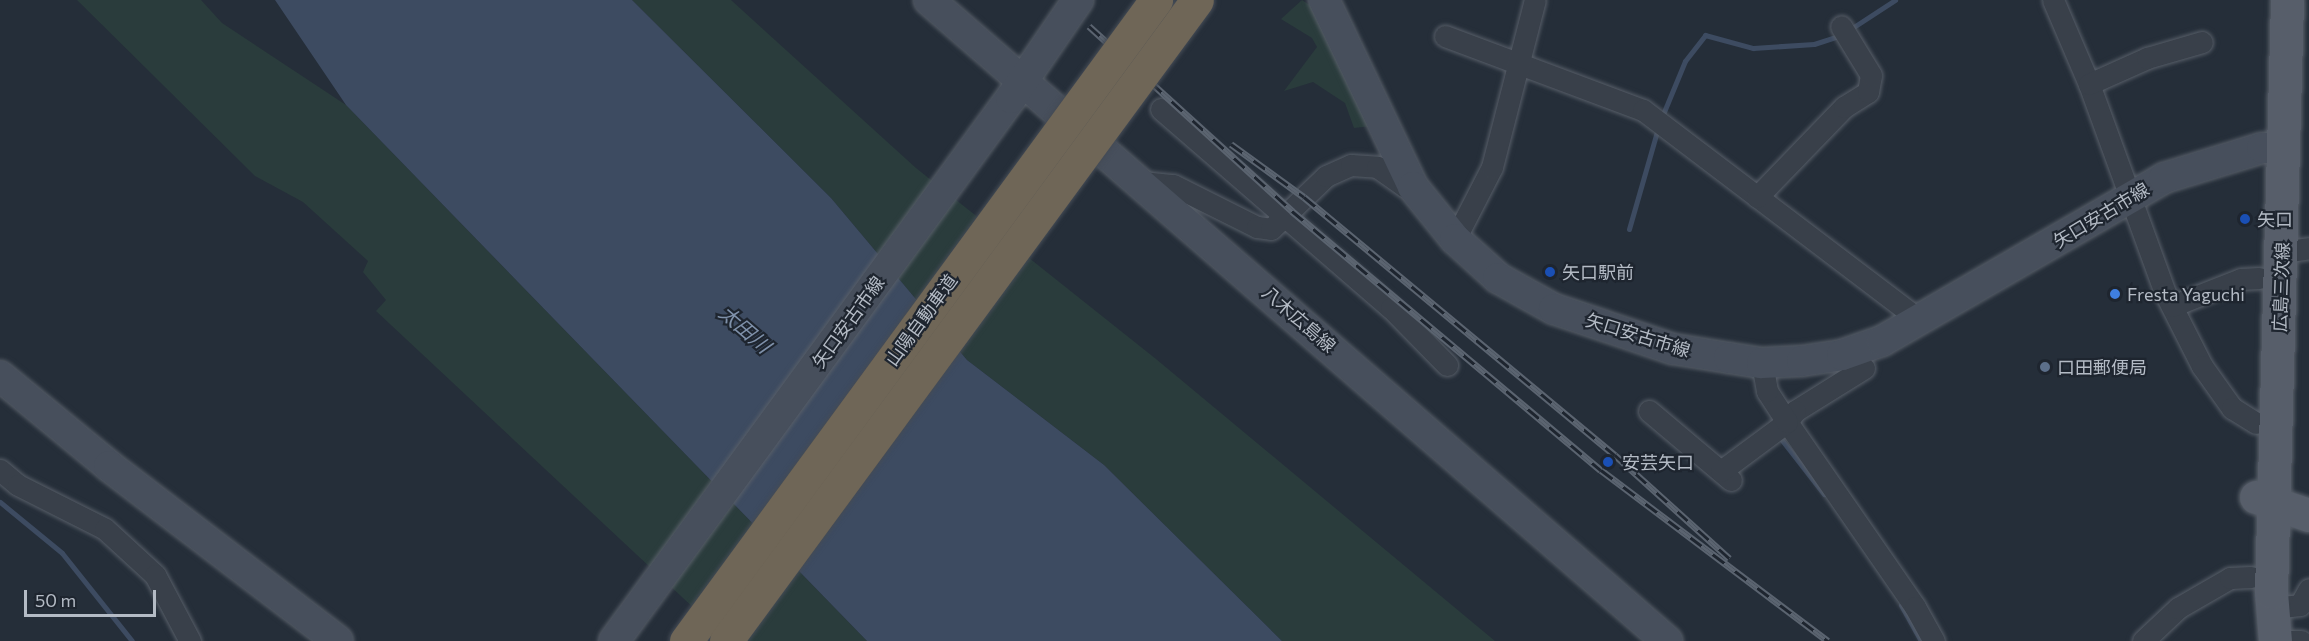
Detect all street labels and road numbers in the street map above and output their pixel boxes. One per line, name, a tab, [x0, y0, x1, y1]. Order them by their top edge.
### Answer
street label: 矢口安古市線	[2049, 178, 2153, 252]
street label: 広島三次線	[2269, 242, 2293, 332]
street label: 山陽自動車道	[881, 270, 961, 370]
street label: 矢口安古市線	[808, 272, 888, 372]
street label: 八木広島線	[1258, 281, 1340, 357]
street label: 矢口安古市線	[1583, 309, 1693, 361]

